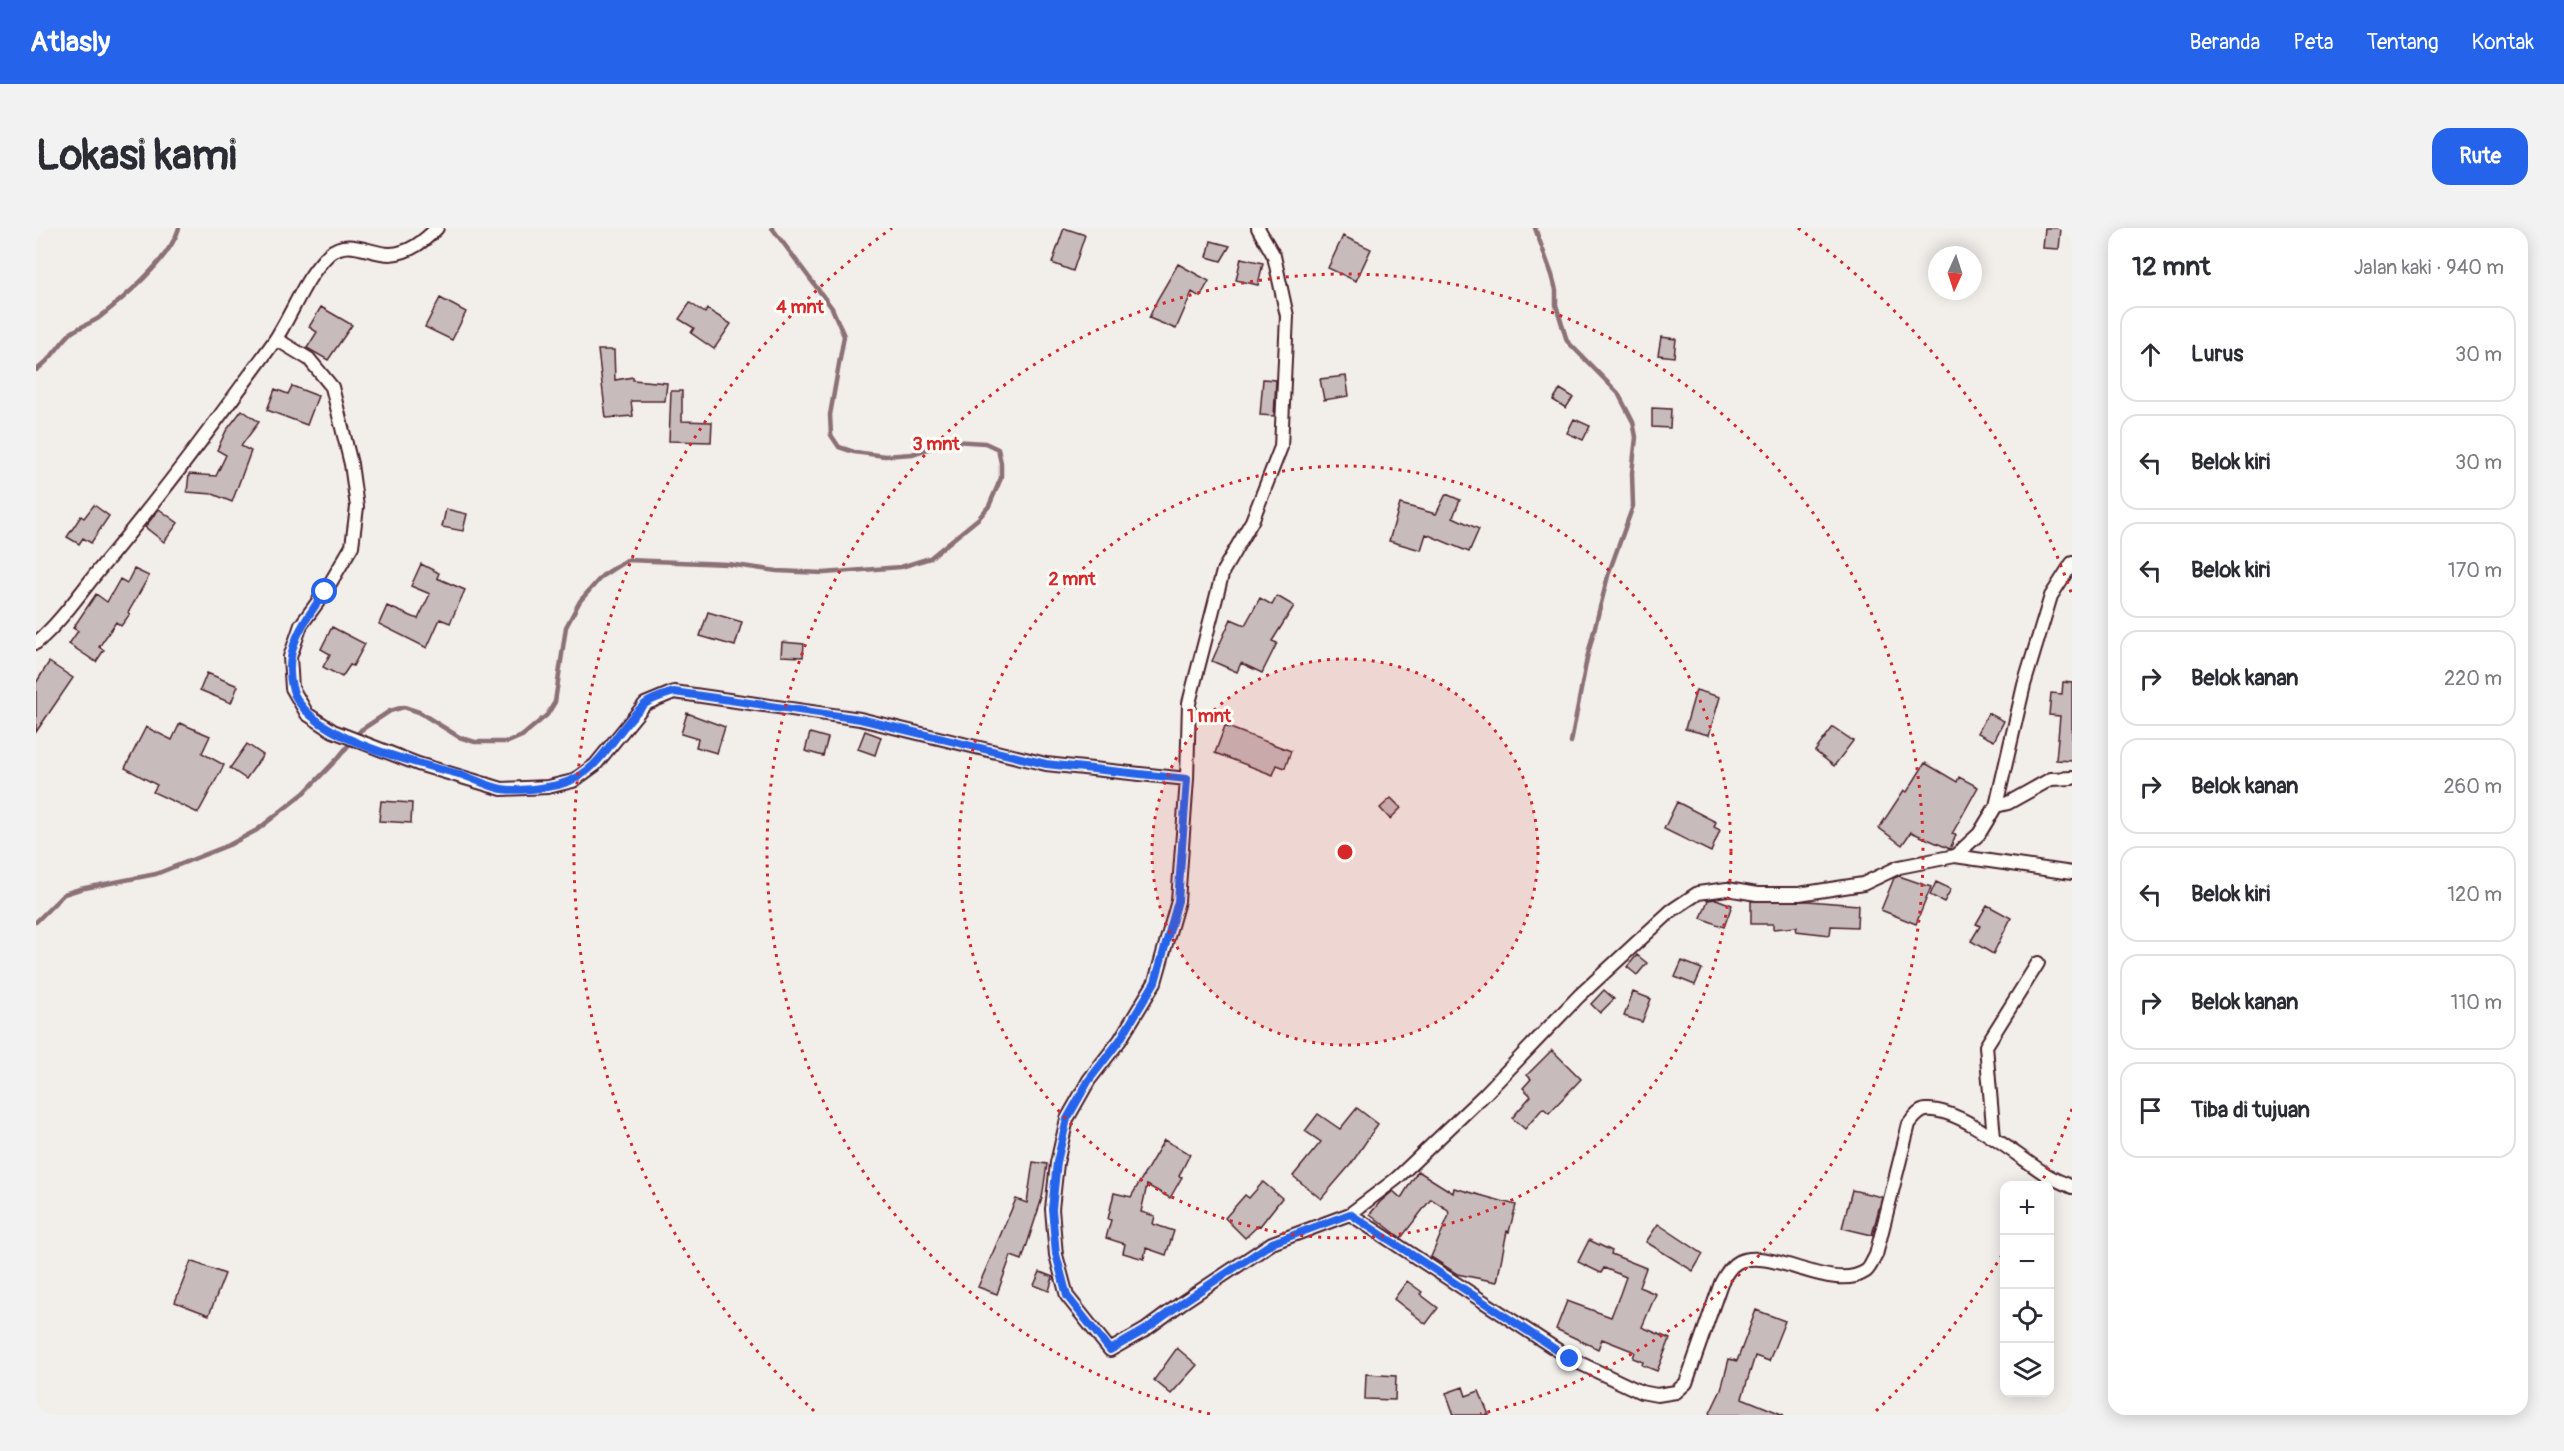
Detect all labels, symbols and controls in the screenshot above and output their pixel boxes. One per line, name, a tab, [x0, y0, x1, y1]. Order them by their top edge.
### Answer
text: Atlasly	[30, 25, 110, 60]
text: Beranda	[2190, 29, 2260, 56]
text: Peta	[2293, 29, 2334, 56]
text: Tentang	[2367, 29, 2439, 56]
text: Kontak	[2472, 29, 2534, 56]
button: Rute	[2432, 128, 2528, 185]
text: Lokasi kami	[36, 130, 236, 182]
north arrow	[1928, 246, 1982, 300]
text: 12 mnt	[2132, 251, 2210, 283]
text: Jalan kaki · 940 m	[2354, 255, 2504, 280]
text: 4 mnt	[776, 296, 825, 319]
icon: ahead	[2134, 338, 2167, 371]
text: Lurus	[2191, 340, 2243, 368]
text: 30 m	[2455, 342, 2502, 367]
text: 3 mnt	[912, 433, 960, 456]
icon: left	[2134, 446, 2167, 479]
text: Belok kiri	[2191, 448, 2270, 476]
text: 30 m	[2455, 450, 2502, 475]
icon: left	[2134, 554, 2167, 587]
text: Belok kiri	[2191, 556, 2270, 584]
text: 170 m	[2448, 558, 2502, 583]
text: 2 mnt	[1048, 568, 1096, 591]
route start	[311, 578, 337, 604]
icon: right	[2134, 662, 2167, 695]
text: Belok kanan	[2191, 664, 2299, 692]
text: 220 m	[2444, 666, 2502, 691]
text: 1 mnt	[1187, 705, 1232, 728]
icon: right	[2134, 770, 2167, 803]
text: Belok kanan	[2191, 772, 2299, 800]
text: 260 m	[2443, 774, 2502, 799]
centre of rings	[1335, 842, 1355, 862]
icon: left	[2134, 878, 2167, 911]
text: Belok kiri	[2191, 880, 2270, 908]
text: 120 m	[2447, 882, 2502, 907]
icon: right	[2134, 986, 2167, 1019]
text: Belok kanan	[2191, 988, 2299, 1016]
text: 110 m	[2451, 990, 2502, 1015]
icon: arrive	[2134, 1094, 2167, 1127]
text: Tiba di tujuan	[2191, 1096, 2310, 1124]
map controls	[2000, 1181, 2054, 1397]
button: +	[2000, 1181, 2054, 1235]
button: −	[2000, 1235, 2054, 1289]
button: locate	[2000, 1289, 2054, 1343]
button: layers	[2000, 1343, 2054, 1397]
route end	[1556, 1345, 1582, 1371]

